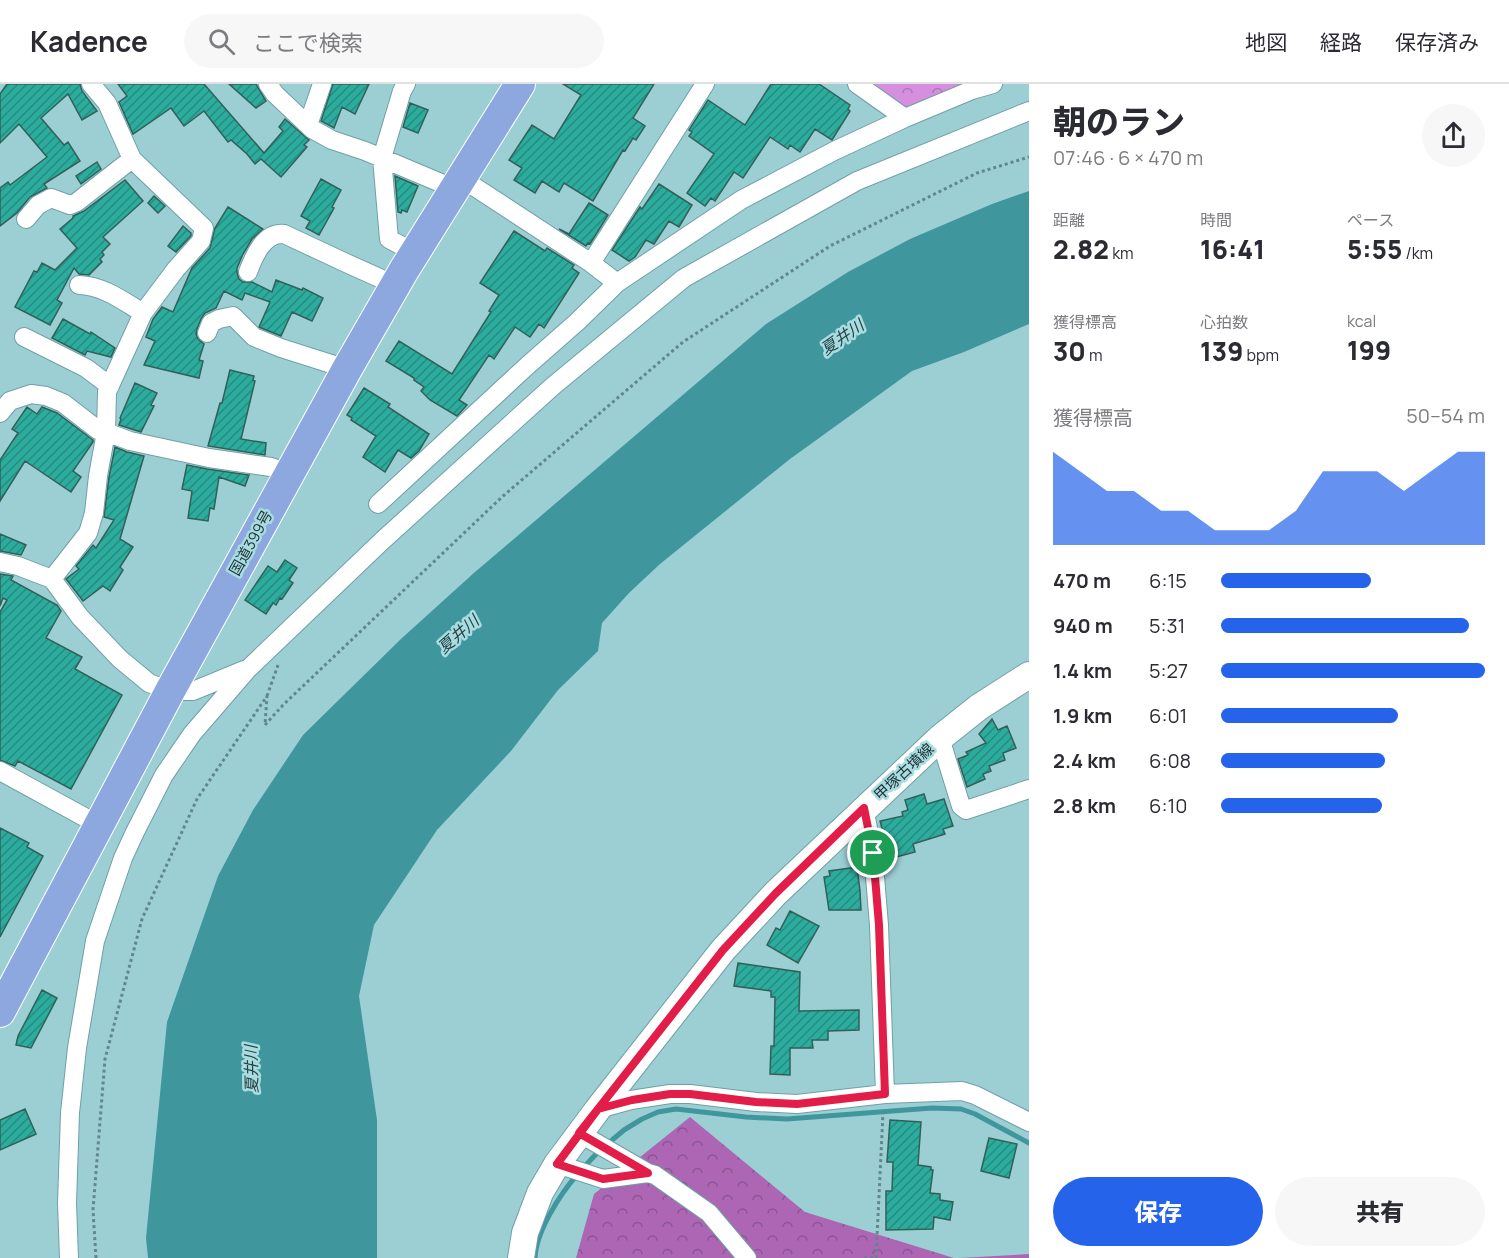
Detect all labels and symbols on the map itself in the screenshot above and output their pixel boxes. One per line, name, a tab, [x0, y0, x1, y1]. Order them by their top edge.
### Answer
water label: 夏井川	[816, 313, 870, 360]
street label: 国道399号	[224, 506, 277, 579]
water label: 夏井川	[433, 609, 485, 658]
street label: 甲塚古墳線	[869, 738, 938, 805]
pin	[847, 827, 898, 878]
water label: 夏井川	[240, 1043, 262, 1093]

